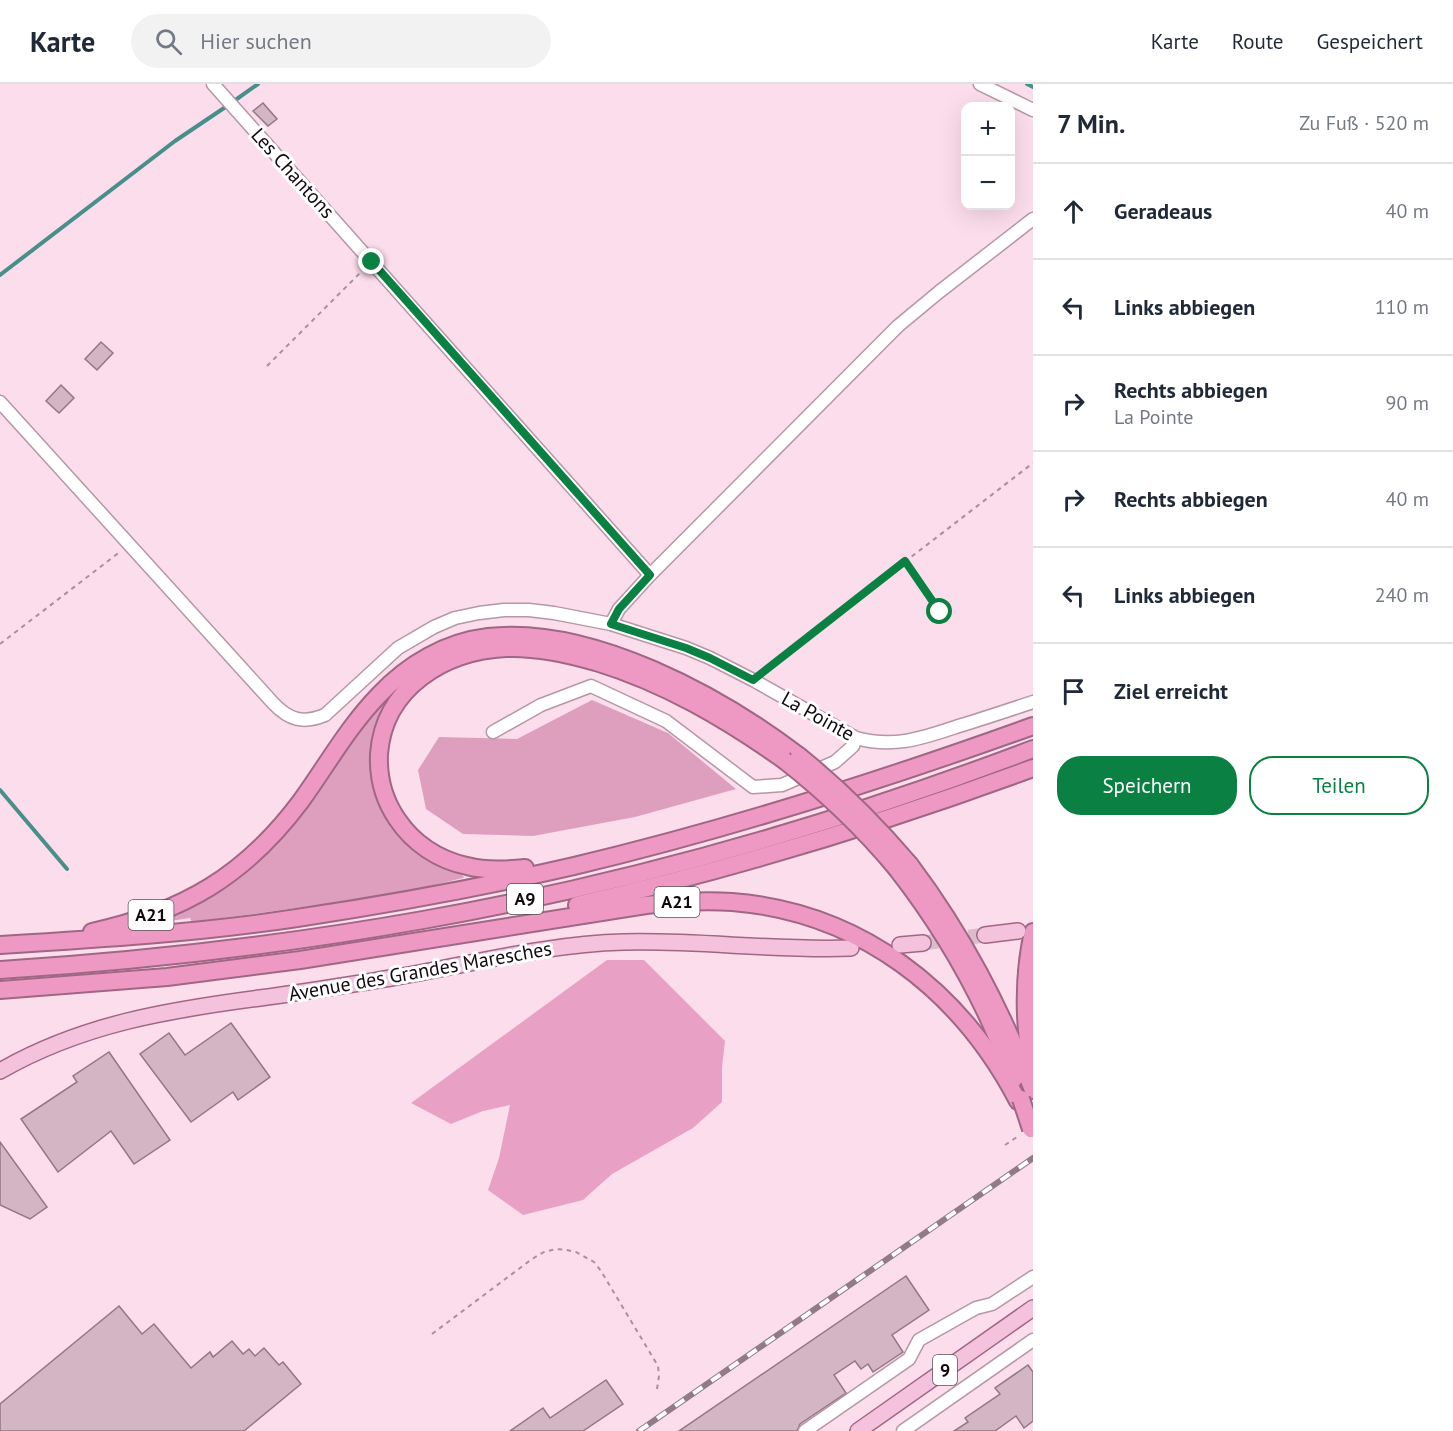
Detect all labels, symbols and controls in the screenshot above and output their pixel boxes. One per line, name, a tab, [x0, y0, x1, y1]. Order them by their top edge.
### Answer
search box	[131, 14, 551, 68]
text: Karte	[30, 23, 95, 60]
icon: search	[152, 25, 185, 58]
text: Hier suchen	[200, 27, 312, 55]
text: Karte	[1151, 28, 1199, 55]
text: Route	[1232, 28, 1283, 55]
text: Gespeichert	[1316, 28, 1423, 55]
map controls	[961, 102, 1015, 210]
button: +	[961, 102, 1015, 156]
text: 7 Min.	[1057, 107, 1125, 140]
text: Zu Fuß · 520 m	[1299, 110, 1429, 136]
street label: Les Chantons	[246, 122, 340, 224]
button: −	[961, 156, 1015, 210]
icon: ahead	[1057, 195, 1090, 228]
text: Geradeaus	[1114, 197, 1212, 225]
text: 40 m	[1386, 198, 1429, 224]
route end	[358, 248, 384, 274]
icon: left	[1057, 291, 1090, 324]
text: Links abbiegen	[1114, 293, 1255, 321]
text: 110 m	[1375, 294, 1429, 320]
text: Rechts abbiegen	[1114, 376, 1268, 404]
icon: right	[1057, 387, 1090, 420]
text: 90 m	[1386, 390, 1429, 416]
text: La Pointe	[1114, 404, 1193, 430]
icon: right	[1057, 483, 1090, 516]
text: Rechts abbiegen	[1114, 485, 1268, 513]
text: 40 m	[1386, 486, 1429, 512]
icon: left	[1057, 579, 1090, 612]
text: Links abbiegen	[1114, 581, 1255, 609]
text: 240 m	[1375, 582, 1429, 608]
route start	[926, 598, 952, 624]
icon: arrive	[1057, 675, 1090, 708]
text: Ziel erreicht	[1114, 677, 1228, 705]
street label: La Pointe	[777, 685, 859, 747]
button: Speichern	[1057, 756, 1237, 815]
button: Teilen	[1249, 756, 1429, 815]
road number: A9	[507, 884, 543, 914]
road number: A21	[654, 887, 700, 917]
road number: A21	[128, 900, 174, 930]
street label: Avenue des Grandes Maresches	[286, 935, 554, 1007]
road number: 9	[933, 1355, 957, 1385]

